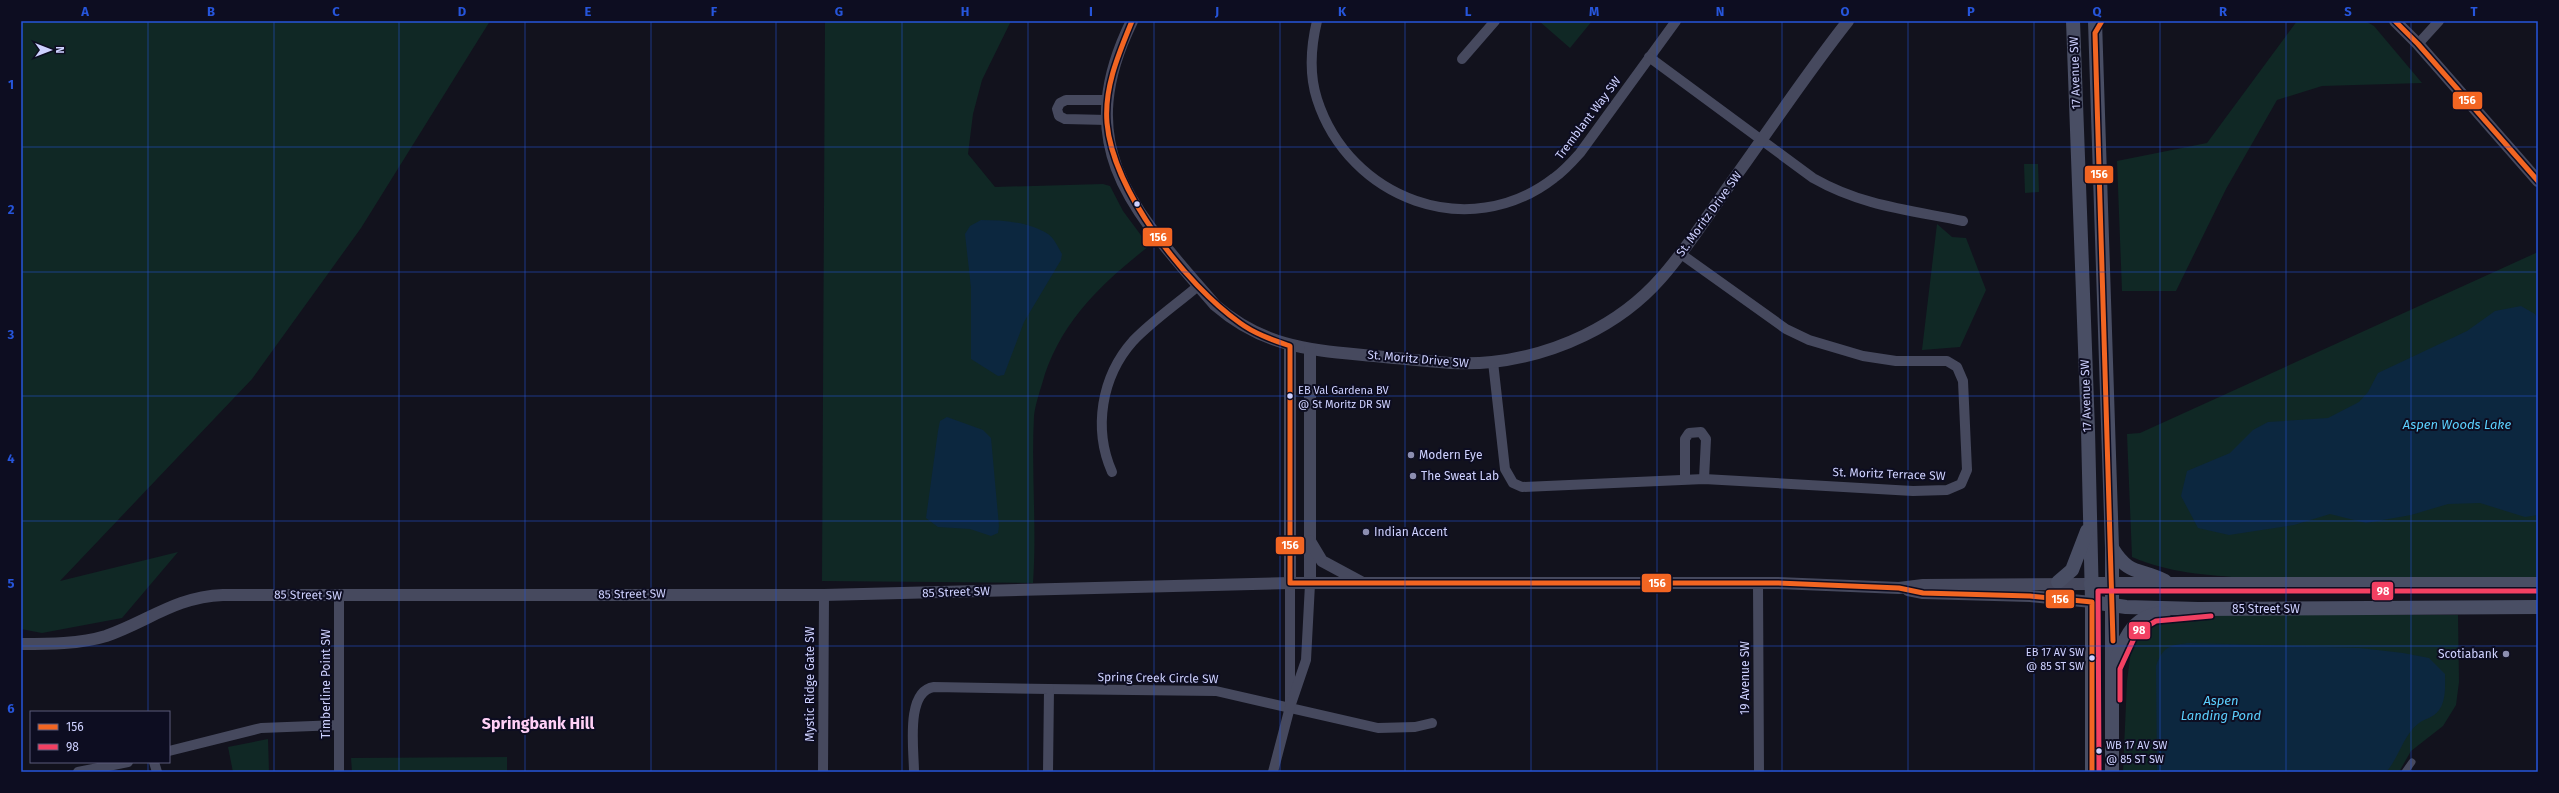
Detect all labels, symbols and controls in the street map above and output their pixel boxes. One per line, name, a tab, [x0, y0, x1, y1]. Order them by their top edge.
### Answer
text: A	[80, 4, 89, 19]
text: B	[207, 4, 215, 19]
text: C	[332, 4, 340, 19]
text: D	[458, 4, 467, 19]
text: E	[585, 4, 592, 19]
text: F	[711, 4, 718, 19]
text: G	[835, 4, 843, 19]
text: H	[961, 4, 969, 19]
text: I	[1089, 4, 1093, 19]
text: J	[1214, 4, 1219, 19]
text: K	[1338, 4, 1347, 19]
text: L	[1465, 4, 1472, 19]
text: M	[1589, 4, 1599, 19]
text: N	[1716, 4, 1724, 19]
text: O	[1841, 4, 1850, 19]
text: P	[1967, 4, 1975, 19]
text: Q	[2093, 4, 2103, 19]
text: R	[2219, 4, 2228, 19]
text: S	[2344, 4, 2352, 19]
text: T	[2470, 4, 2478, 19]
north arrow	[30, 30, 70, 70]
street label: 17 Avenue SW	[2067, 36, 2083, 110]
text: N	[53, 46, 66, 54]
street label: Tremblant Way SW	[1552, 74, 1624, 162]
text: 1	[8, 77, 14, 92]
line badge: 156	[2452, 91, 2483, 110]
text: 156	[2458, 94, 2476, 107]
line badge: 156	[2084, 165, 2114, 184]
text: 156	[2090, 168, 2108, 181]
street label: St. Moritz Drive SW	[1673, 169, 1745, 259]
unlabelled marker	[1132, 199, 1142, 209]
text: 2	[8, 202, 15, 217]
line badge: 156	[1142, 227, 1173, 247]
text: 156	[1149, 231, 1167, 244]
text: 3	[7, 327, 15, 342]
street label: St. Moritz Drive SW	[1367, 348, 1469, 370]
street label: 17 Avenue SW	[2078, 359, 2094, 433]
place label: EB Val Gardena BV @ St Moritz DR SW	[1298, 384, 1391, 411]
marker: EB Val Gardena BV @ St Moritz DR SW	[1285, 391, 1295, 401]
water label: Aspen Woods Lake	[2402, 417, 2511, 432]
place label: Modern Eye	[1419, 448, 1482, 462]
marker: Modern Eye	[1406, 450, 1416, 460]
text: 4	[7, 451, 15, 466]
street label: St. Moritz Terrace SW	[1832, 465, 1946, 483]
place label: The Sweat Lab	[1421, 469, 1499, 483]
marker: The Sweat Lab	[1408, 471, 1418, 481]
place label: Indian Accent	[1374, 525, 1448, 539]
marker: Indian Accent	[1361, 527, 1371, 537]
line badge: 156	[1275, 536, 1305, 555]
text: 156	[1281, 539, 1299, 552]
line badge: 156	[1641, 573, 1672, 593]
text: 5	[8, 576, 15, 591]
text: 156	[1648, 577, 1666, 590]
line badge: 98	[2371, 581, 2394, 601]
street label: 85 Street SW	[922, 584, 990, 600]
text: 98	[2377, 585, 2390, 598]
street label: 85 Street SW	[598, 586, 666, 602]
street label: 85 Street SW	[274, 587, 342, 603]
line badge: 156	[2045, 589, 2075, 609]
text: 156	[2051, 593, 2069, 606]
street label: 85 Street SW	[2232, 602, 2300, 616]
line badge: 98	[2128, 621, 2151, 640]
text: 98	[2133, 624, 2146, 637]
street label: Mystic Ridge Gate SW	[803, 626, 817, 742]
street label: Timberline Point SW	[319, 629, 333, 739]
street label: 19 Avenue SW	[1738, 641, 1752, 715]
place label: EB 17 AV SW @ 85 ST SW	[2026, 646, 2084, 673]
place label: Scotiabank	[2438, 647, 2499, 661]
marker: Scotiabank	[2501, 649, 2511, 659]
marker: EB 17 AV SW @ 85 ST SW	[2087, 653, 2097, 663]
street label: Spring Creek Circle SW	[1097, 670, 1219, 686]
water label: Aspen Landing Pond	[2181, 693, 2262, 723]
text: 6	[7, 701, 15, 716]
legend	[30, 711, 170, 763]
district label: Springbank Hill	[482, 714, 594, 733]
text: 156	[66, 720, 84, 734]
place label: WB 17 AV SW @ 85 ST SW	[2106, 739, 2167, 766]
text: 98	[66, 740, 79, 754]
marker: WB 17 AV SW @ 85 ST SW	[2094, 746, 2104, 756]

